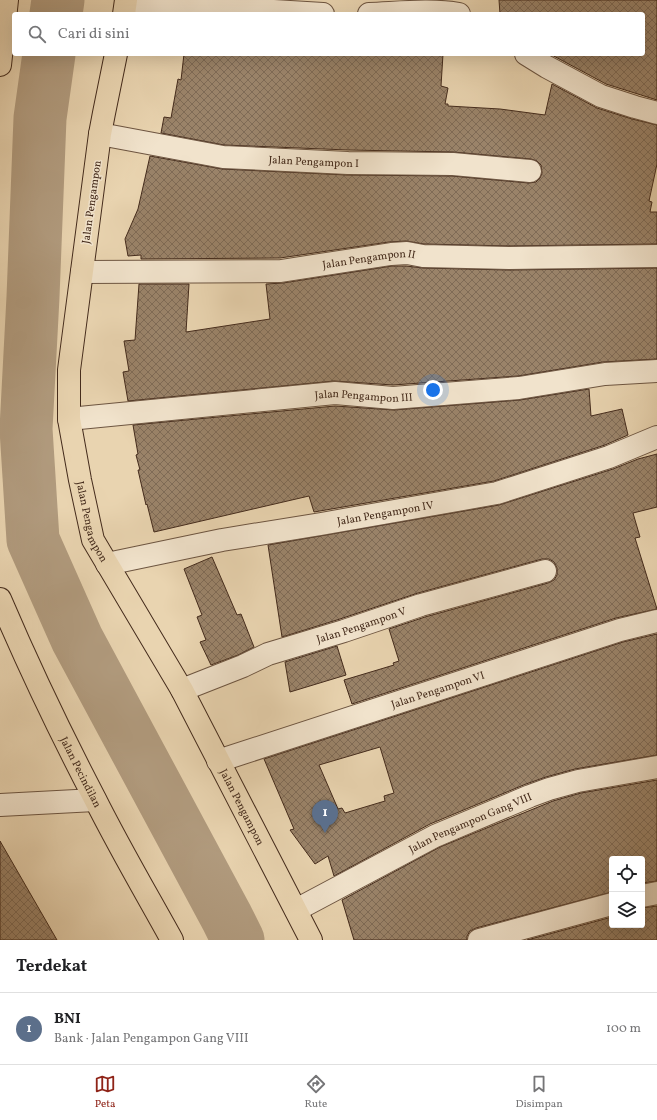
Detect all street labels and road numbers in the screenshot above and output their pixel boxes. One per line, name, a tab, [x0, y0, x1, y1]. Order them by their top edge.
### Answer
street label: Jalan Pengampon I	[268, 153, 359, 172]
street label: Jalan Pengampon	[79, 159, 106, 245]
street label: Jalan Pengampon II	[321, 247, 417, 273]
street label: Jalan Pengampon III	[314, 387, 413, 407]
street label: Jalan Pengampon	[71, 480, 111, 566]
street label: Jalan Pengampon IV	[336, 498, 435, 530]
street label: Jalan Pengampon V	[315, 604, 409, 648]
street label: Jalan Pengampon VI	[389, 669, 487, 713]
street label: Jalan Pecindilan	[56, 735, 104, 811]
street label: Jalan Pengampon	[215, 767, 267, 849]
street label: Jalan Pengampon Gang VIII	[406, 790, 535, 858]

